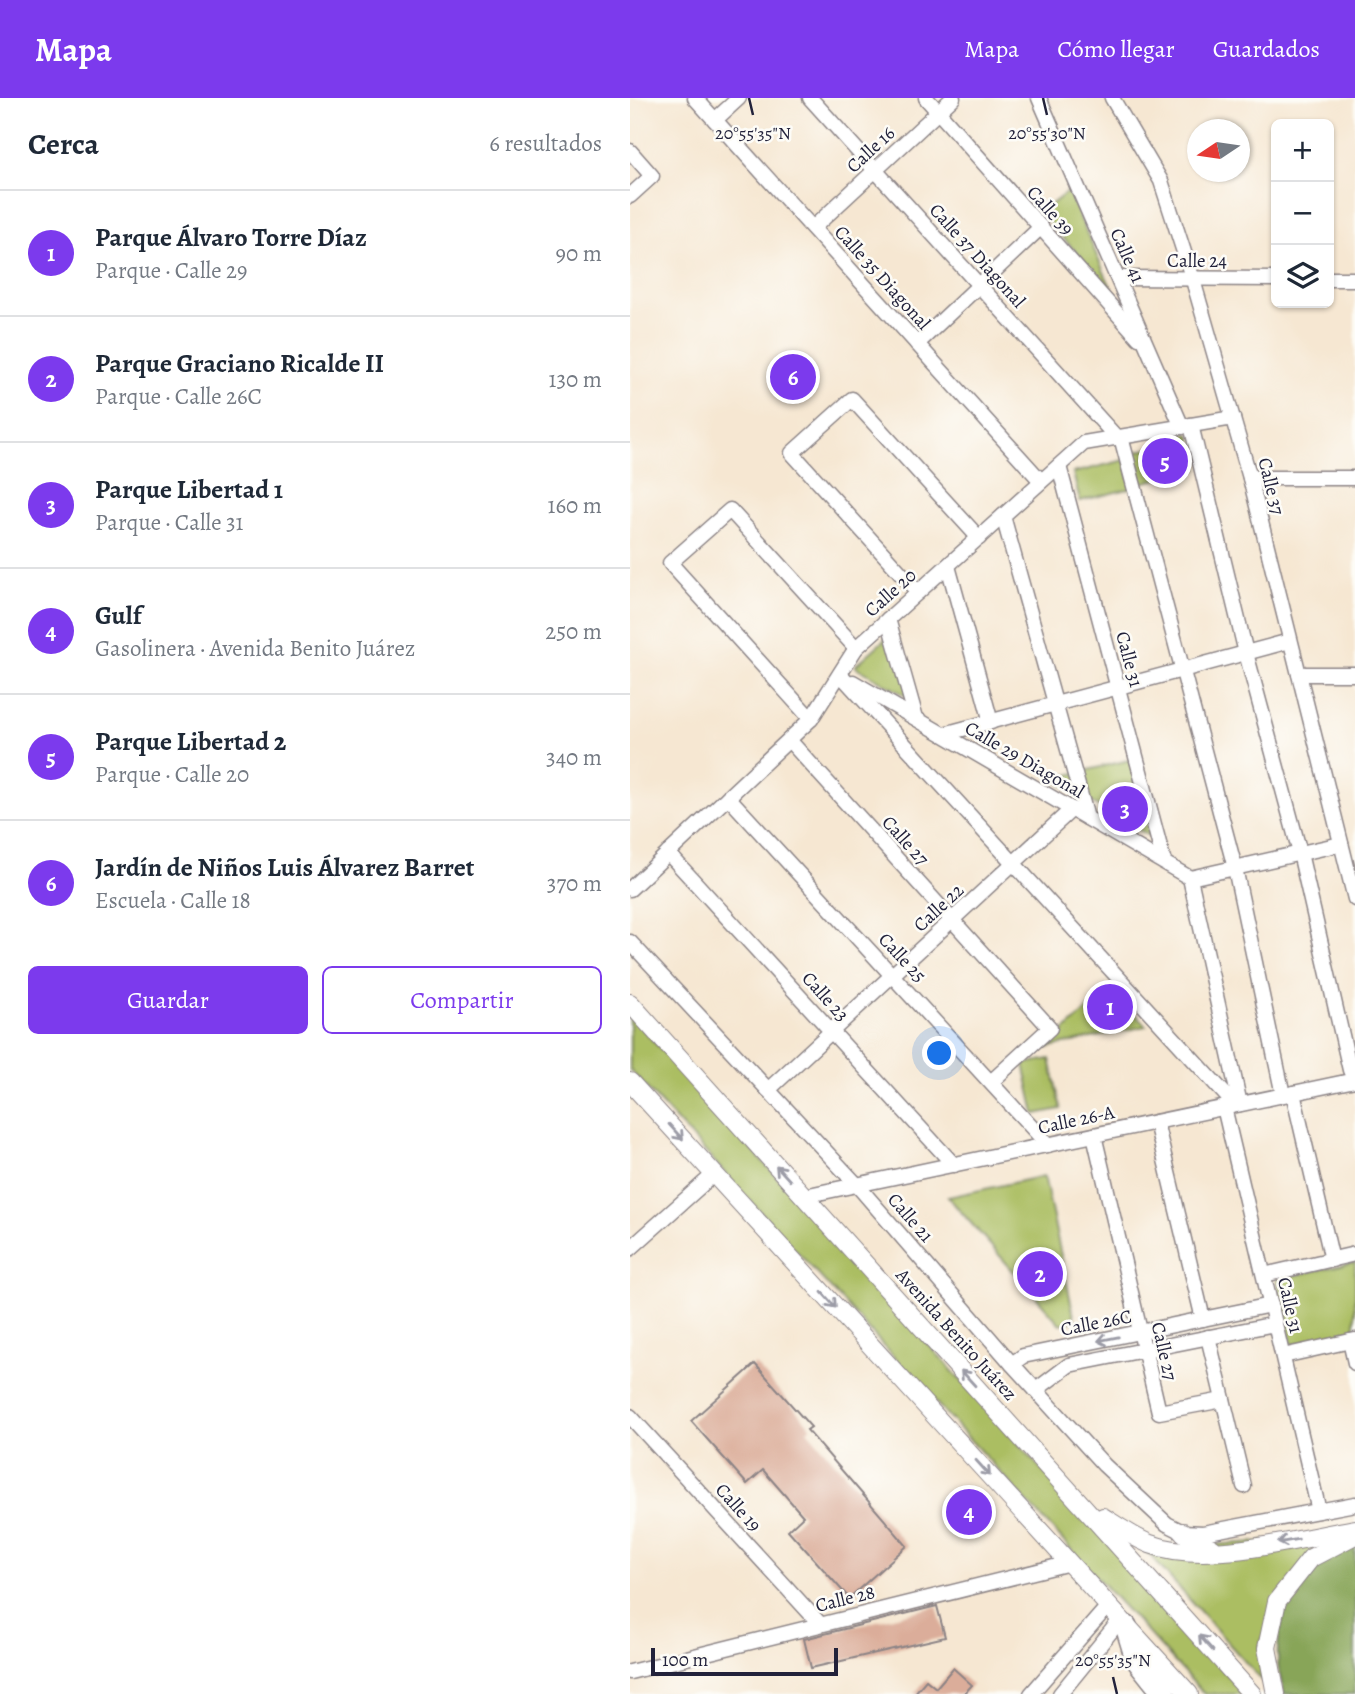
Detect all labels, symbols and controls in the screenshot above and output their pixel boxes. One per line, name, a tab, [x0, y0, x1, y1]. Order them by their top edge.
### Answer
text: Mapa	[35, 27, 112, 72]
text: Mapa	[964, 33, 1019, 65]
text: Cómo llegar	[1057, 33, 1175, 65]
text: Guardados	[1213, 33, 1320, 65]
north arrow	[1187, 119, 1250, 182]
map controls	[1271, 119, 1334, 308]
button: +	[1271, 119, 1334, 182]
street label: Calle 16	[841, 120, 901, 179]
text: 20°55'35"N	[715, 121, 791, 145]
text: 20°55'30"N	[1008, 121, 1086, 145]
text: Cerca	[28, 124, 99, 164]
text: 6 resultados	[489, 128, 602, 159]
street label: Calle 39	[1021, 180, 1080, 241]
button: −	[1271, 182, 1334, 245]
street label: Calle 37 Diagonal	[923, 198, 1031, 314]
text: Parque Álvaro Torre Díaz	[95, 220, 367, 255]
street label: Calle 35 Diagonal	[828, 220, 937, 336]
street label: Calle 41	[1104, 224, 1151, 287]
text: 1	[47, 238, 55, 269]
text: 90 m	[556, 238, 602, 269]
button: layers	[1271, 245, 1334, 308]
street label: Calle 24	[1167, 248, 1227, 274]
text: Parque · Calle 29	[95, 255, 247, 286]
text: Parque Graciano Ricalde II	[95, 346, 384, 381]
pin: 6	[770, 351, 816, 403]
text: 2	[45, 364, 57, 395]
text: 130 m	[549, 364, 602, 395]
text: Parque · Calle 26C	[95, 381, 262, 412]
pin: 5	[1142, 435, 1188, 487]
street label: Calle 37	[1251, 455, 1291, 518]
text: Parque Libertad 1	[95, 472, 283, 507]
text: 3	[46, 490, 56, 521]
text: 160 m	[548, 490, 602, 521]
text: Parque · Calle 31	[95, 507, 243, 538]
street label: Calle 20	[859, 563, 922, 623]
text: Gulf	[95, 598, 142, 633]
text: 4	[46, 616, 56, 647]
text: 250 m	[545, 616, 602, 647]
street label: Calle 31	[1109, 629, 1149, 690]
text: Gasolinera · Avenida Benito Juárez	[95, 633, 415, 664]
street label: Calle 29 Diagonal	[960, 715, 1089, 805]
text: Parque Libertad 2	[95, 724, 286, 759]
text: 5	[46, 742, 56, 773]
text: 340 m	[546, 742, 602, 773]
text: Parque · Calle 20	[95, 759, 249, 790]
pin: 3	[1102, 783, 1148, 835]
street label: Calle 27	[876, 810, 935, 871]
text: Jardín de Niños Luis Álvarez Barret	[95, 850, 474, 885]
text: 6	[46, 868, 56, 899]
text: 370 m	[547, 868, 602, 899]
street label: Calle 22	[908, 878, 970, 938]
text: Escuela · Calle 18	[95, 885, 251, 916]
street label: Calle 25	[872, 927, 932, 988]
button: Guardar	[28, 966, 308, 1034]
button: Compartir	[322, 966, 602, 1034]
street label: Calle 23	[796, 966, 855, 1027]
pin: 1	[1087, 981, 1133, 1033]
your location	[922, 1036, 956, 1070]
street label: Calle 26-A	[1036, 1099, 1118, 1141]
one-way arrow	[668, 1123, 684, 1141]
one-way arrow	[775, 1164, 791, 1182]
street label: Calle 21	[881, 1187, 939, 1248]
pin: 2	[1017, 1248, 1063, 1300]
street label: Avenida Benito Juárez	[889, 1262, 1023, 1407]
street label: Calle 31	[1271, 1275, 1309, 1336]
one-way arrow	[821, 1291, 838, 1308]
street label: Calle 26C	[1058, 1303, 1134, 1343]
street label: Calle 27	[1145, 1319, 1183, 1383]
one-way arrow	[1097, 1332, 1120, 1346]
one-way arrow	[960, 1370, 977, 1387]
one-way arrow	[974, 1459, 991, 1476]
street label: Calle 19	[709, 1478, 767, 1538]
pin: 4	[946, 1486, 992, 1538]
one-way arrow	[1277, 1534, 1300, 1548]
street label: Calle 28	[813, 1579, 878, 1619]
one-way arrow	[1198, 1635, 1215, 1652]
scale bar	[651, 1645, 838, 1677]
text: 100 m	[662, 1647, 708, 1673]
text: 20°55'35"N	[1075, 1648, 1151, 1672]

